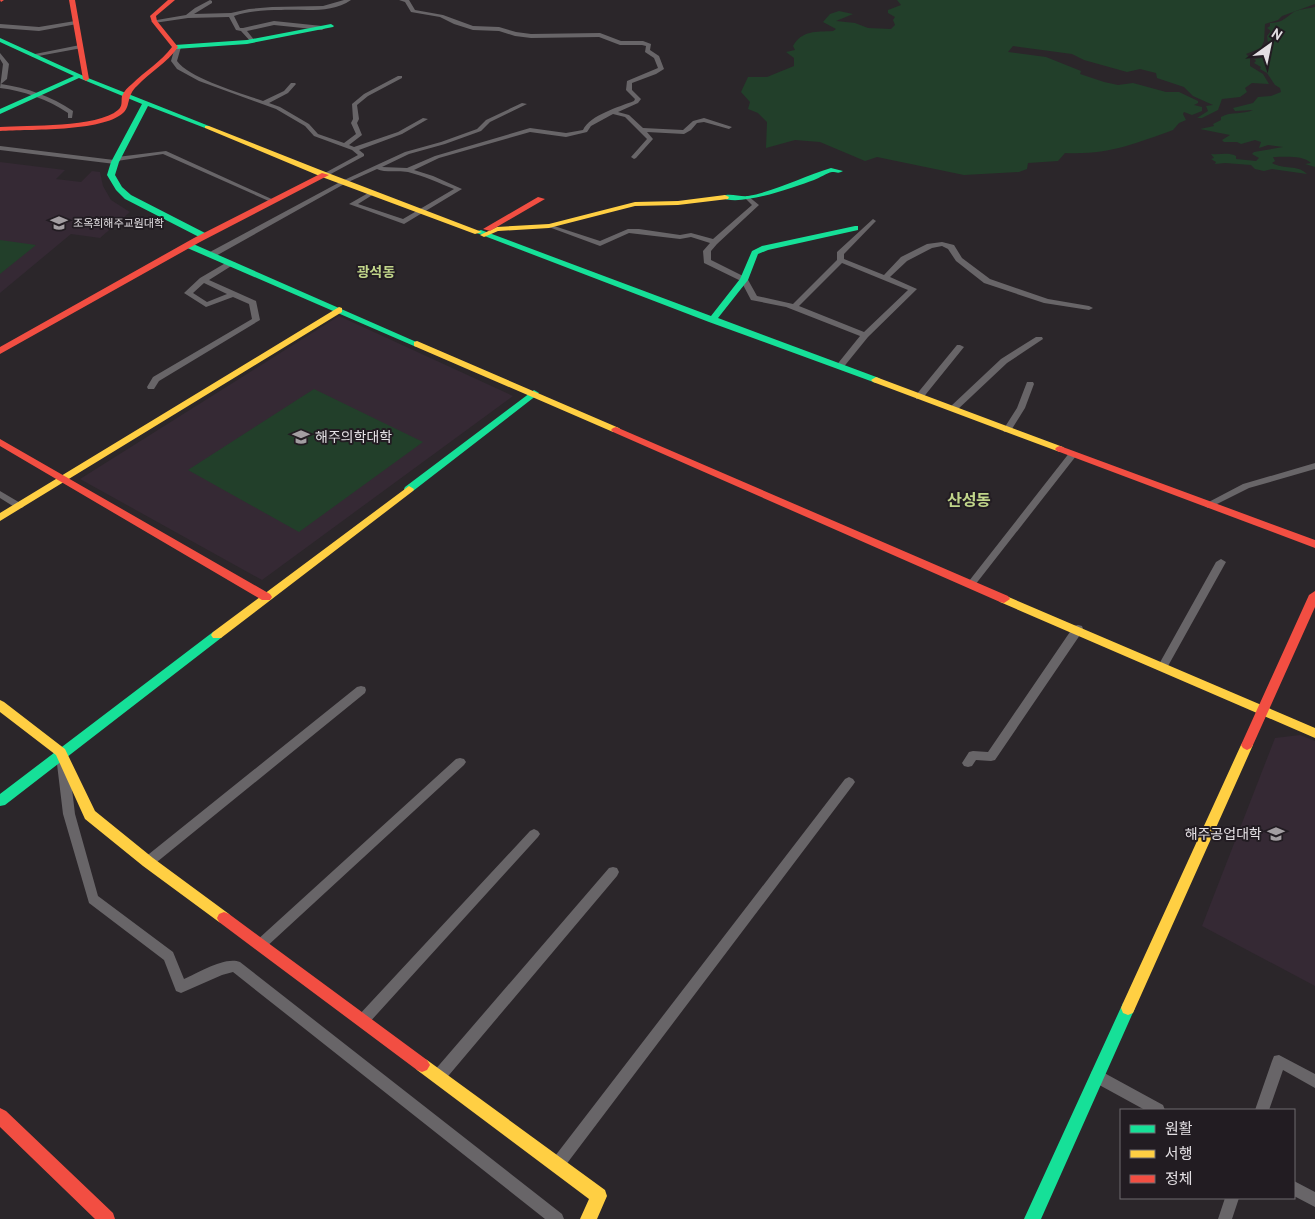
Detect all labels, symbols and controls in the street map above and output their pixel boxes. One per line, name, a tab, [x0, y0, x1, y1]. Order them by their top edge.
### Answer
north arrow	[1245, 20, 1295, 70]
text: N	[1268, 24, 1286, 44]
school or university icon: 조옥희해주교원대학	[49, 213, 69, 233]
place label: 조옥희해주교원대학	[73, 216, 164, 230]
district label: 광석동	[357, 263, 395, 281]
school or university icon: 해주의학대학	[291, 427, 311, 447]
place label: 해주의학대학	[315, 428, 392, 446]
district label: 산성동	[947, 490, 991, 510]
school or university icon: 해주공업대학	[1266, 824, 1286, 844]
place label: 해주공업대학	[1185, 825, 1262, 843]
legend	[1120, 1109, 1295, 1199]
text: 원활	[1165, 1119, 1193, 1138]
text: 서행	[1165, 1144, 1193, 1163]
text: 정체	[1165, 1169, 1193, 1188]

